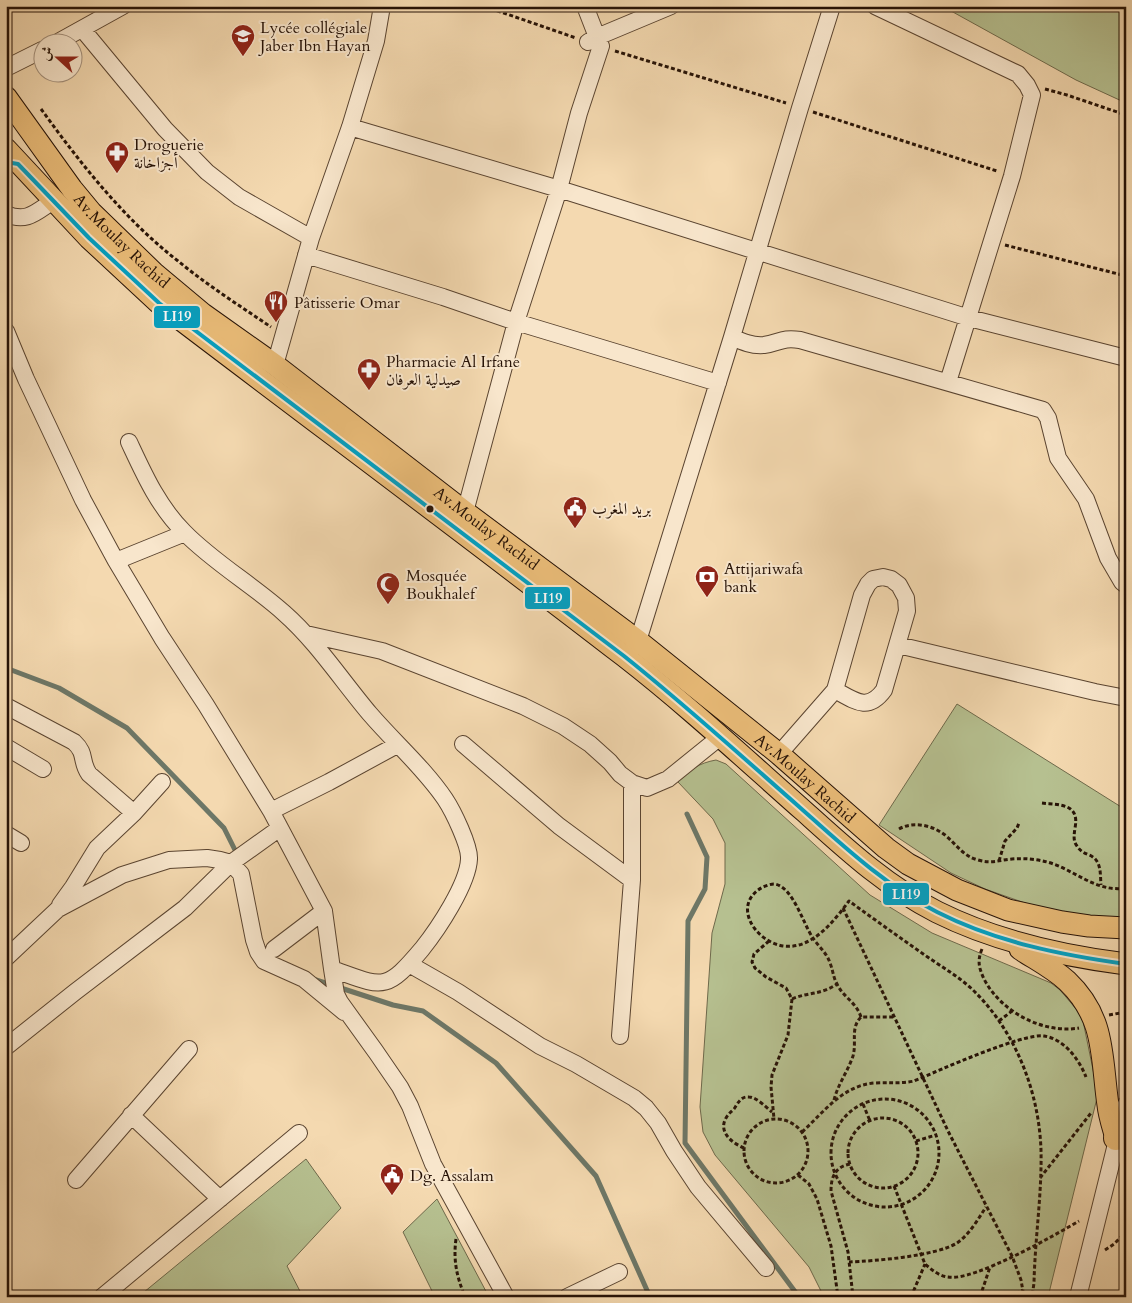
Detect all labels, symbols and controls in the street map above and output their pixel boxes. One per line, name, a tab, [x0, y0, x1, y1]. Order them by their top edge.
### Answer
place label: Lycée collégiale Jaber Ibn Hayan	[258, 17, 371, 57]
school or university icon: Lycée collégiale Jaber Ibn Hayan	[230, 23, 256, 57]
north arrow	[32, 32, 82, 82]
text: ش	[35, 44, 58, 63]
place label: Droguerie أجزاخانة	[134, 134, 204, 174]
pharmacy icon: Droguerie أجزاخانة	[104, 140, 130, 174]
street label: Av.Moulay Rachid	[68, 189, 174, 294]
restaurant icon: Pâtisserie Omar	[263, 289, 289, 323]
place label: Pâtisserie Omar	[294, 292, 400, 314]
line badge: LI19	[153, 305, 201, 329]
text: LI19	[163, 307, 191, 326]
place label: Pharmacie Al Irfane صيدلية العرفان	[386, 351, 520, 391]
pharmacy icon: Pharmacie Al Irfane صيدلية العرفان	[356, 357, 382, 391]
street label: Av.Moulay Rachid	[429, 482, 544, 576]
public building icon: بريد المغرب	[562, 495, 588, 529]
place label: بريد المغرب	[592, 498, 651, 520]
unlabelled marker	[425, 504, 435, 514]
place label: Attijariwafa bank	[724, 558, 803, 598]
bank icon: Attijariwafa bank	[694, 564, 720, 598]
place label: Mosquée Boukhalef	[406, 565, 478, 605]
mosque icon: Mosquée Boukhalef	[375, 571, 401, 605]
line badge: LI19	[524, 586, 571, 610]
text: LI19	[534, 589, 562, 608]
street label: Av.Moulay Rachid	[750, 729, 860, 829]
line badge: LI19	[882, 882, 930, 906]
text: LI19	[892, 885, 920, 904]
public building icon: Dg. Assalam	[379, 1162, 405, 1196]
place label: Dg. Assalam	[410, 1165, 494, 1187]

